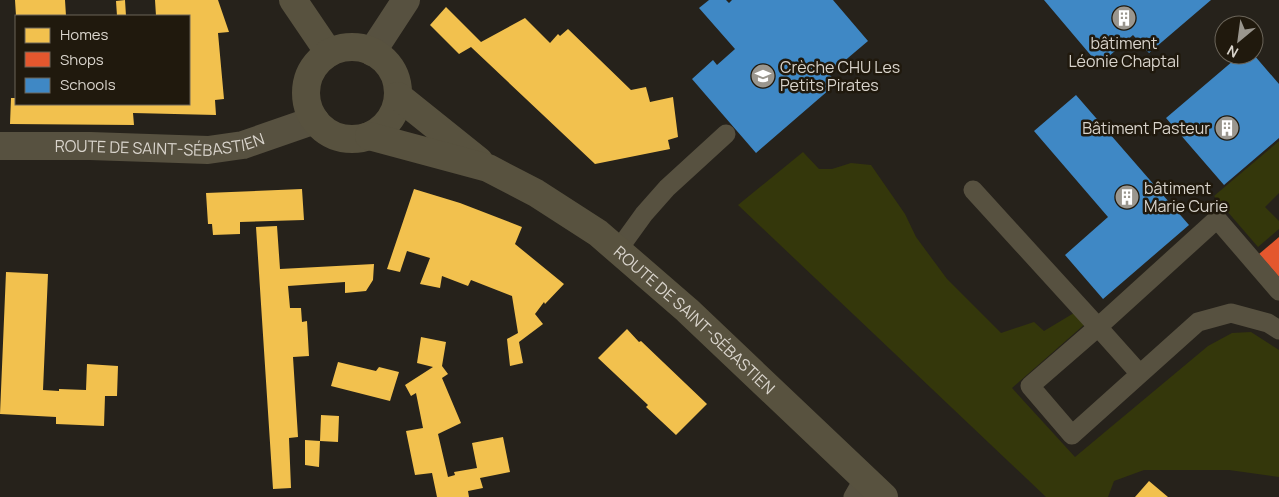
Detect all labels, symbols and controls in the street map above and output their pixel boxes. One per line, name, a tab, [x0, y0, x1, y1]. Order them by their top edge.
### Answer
building icon: bâtiment Léonie Chaptal	[1111, 5, 1137, 31]
legend	[15, 15, 190, 105]
north arrow	[1214, 15, 1264, 65]
text: Homes	[60, 24, 109, 45]
place label: bâtiment Léonie Chaptal	[1068, 32, 1180, 72]
text: N	[1223, 41, 1241, 63]
text: Shops	[60, 49, 104, 70]
place label: Crèche CHU Les Petits Pirates	[780, 56, 900, 96]
school or university icon: Crèche CHU Les Petits Pirates	[750, 63, 776, 89]
text: Schools	[60, 74, 116, 95]
building icon: Bâtiment Pasteur	[1214, 115, 1240, 141]
place label: Bâtiment Pasteur	[1082, 117, 1210, 139]
street label: ROUTE DE SAINT-SÉBASTIEN	[55, 127, 267, 161]
place label: bâtiment Marie Curie	[1144, 177, 1228, 217]
building icon: bâtiment Marie Curie	[1114, 184, 1140, 210]
street label: ROUTE DE SAINT-SÉBASTIEN	[609, 241, 780, 399]

